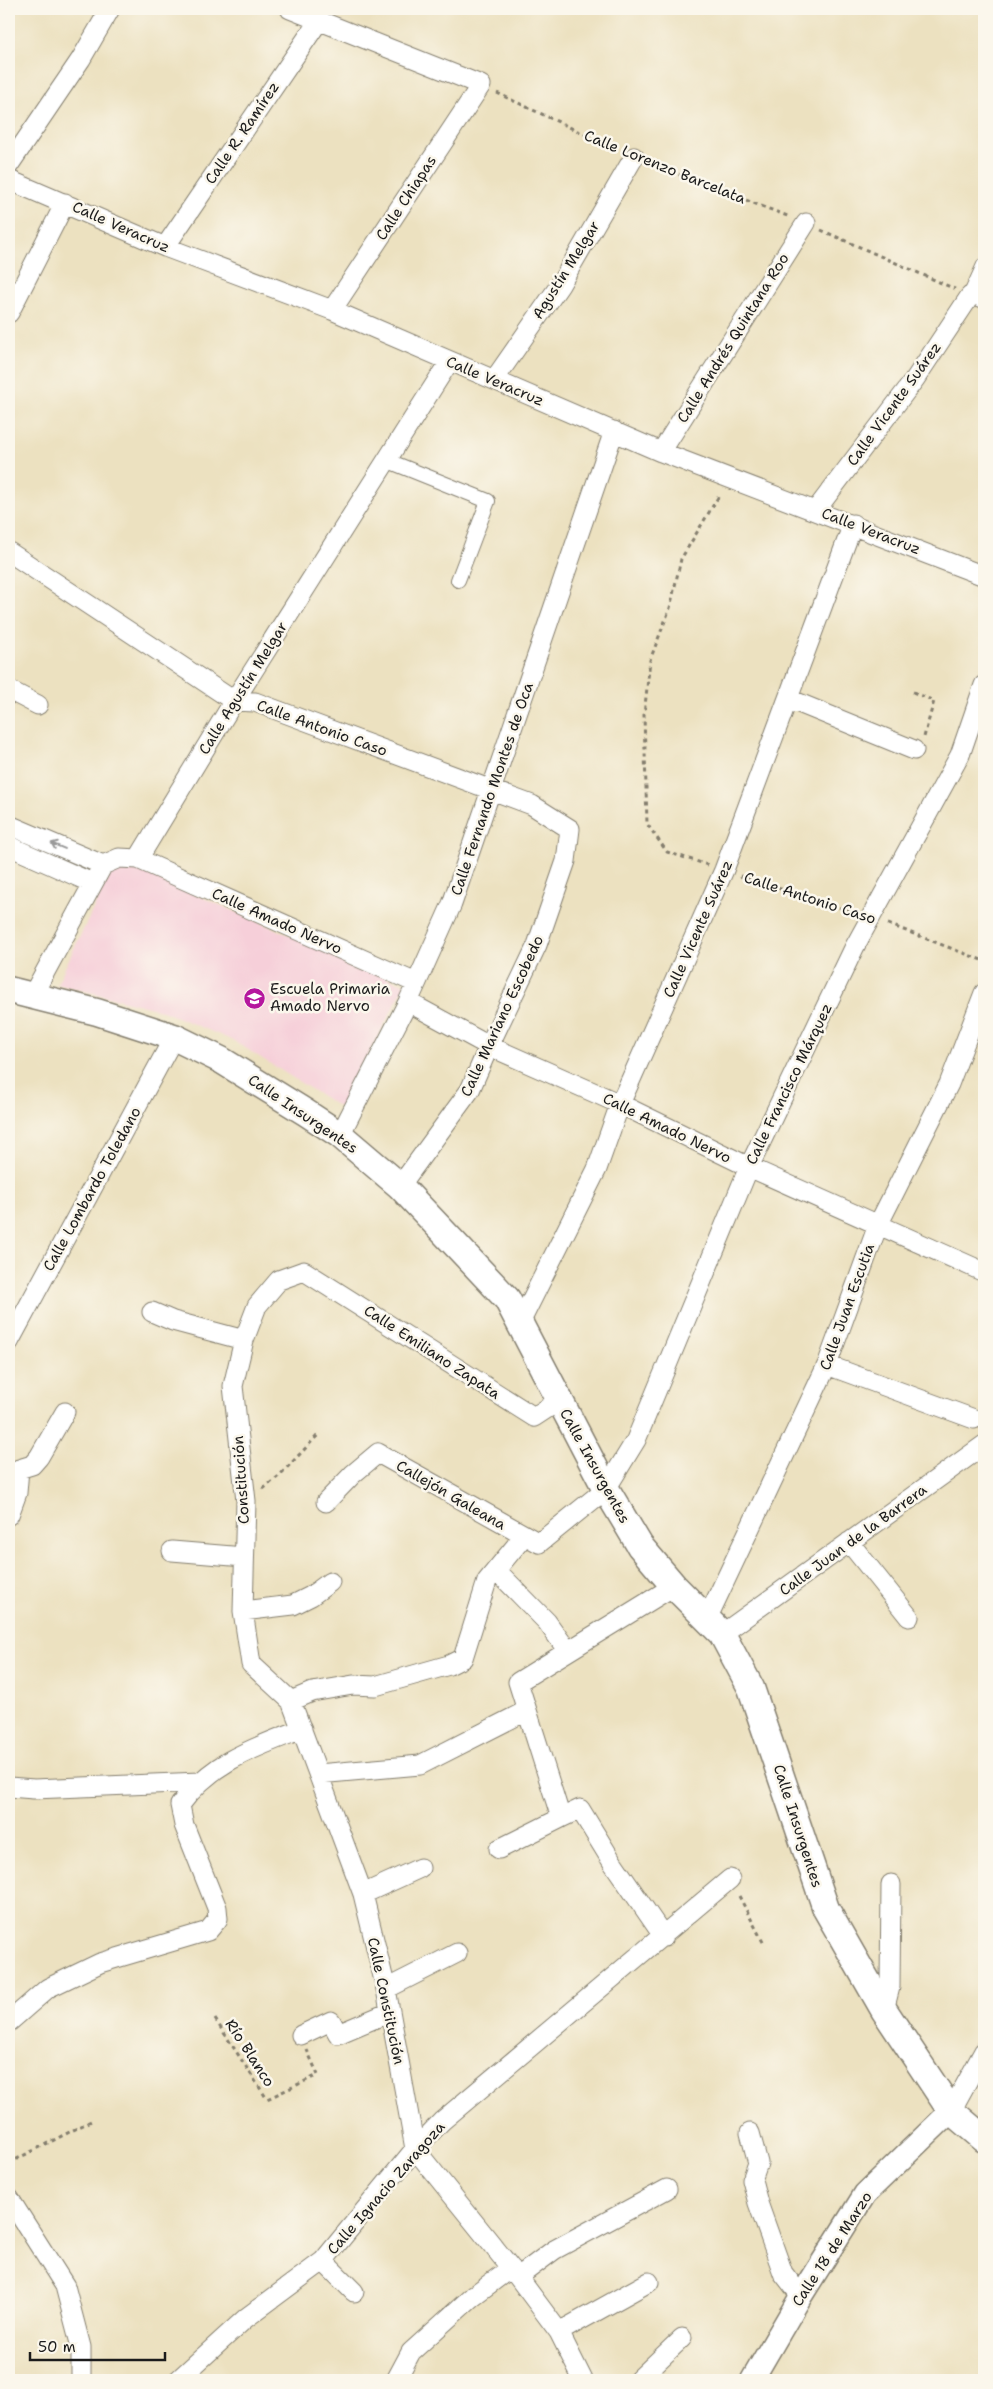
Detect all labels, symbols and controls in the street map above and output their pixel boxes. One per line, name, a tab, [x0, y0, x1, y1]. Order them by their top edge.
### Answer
street label: Calle R. Ramírez	[200, 78, 284, 188]
street label: Calle Lorenzo Barcelata	[581, 125, 749, 209]
street label: Calle Chiapas	[371, 152, 441, 244]
street label: Calle Veracruz	[69, 197, 173, 257]
street label: Agustín Melgar	[528, 217, 604, 323]
street label: Calle Andrés Quintana Roo	[672, 249, 794, 427]
street label: Calle Vicente Suárez	[842, 338, 946, 470]
street label: Calle Veracruz	[443, 351, 547, 411]
street label: Calle Veracruz	[819, 503, 923, 559]
street label: Calle Agustín Melgar	[194, 618, 292, 758]
street label: Calle Fernando Montes de Oca	[446, 679, 538, 898]
street label: Calle Antonio Caso	[254, 695, 390, 761]
one-way arrow	[51, 840, 66, 850]
street label: Calle Vicente Suárez	[659, 857, 737, 1001]
street label: Calle Antonio Caso	[742, 867, 878, 929]
street label: Calle Amado Nervo	[209, 883, 345, 959]
street label: Calle Mariano Escobedo	[456, 932, 548, 1100]
place label: Escuela Primaria Amado Nervo	[270, 979, 391, 1016]
school or university icon: Escuela Primaria Amado Nervo	[242, 986, 266, 1010]
street label: Calle Francisco Márquez	[741, 1000, 837, 1168]
street label: Calle Insurgentes	[244, 1070, 362, 1158]
street label: Calle Amado Nervo	[599, 1088, 735, 1168]
street label: Calle Lombardo Toledano	[38, 1103, 146, 1275]
street label: Calle Juan Escutia	[815, 1240, 879, 1373]
street label: Calle Emiliano Zapata	[360, 1300, 505, 1404]
street label: Calle Insurgentes	[555, 1405, 635, 1527]
street label: Constitución	[228, 1435, 254, 1525]
street label: Callejón Galeana	[392, 1455, 510, 1535]
street label: Calle Juan de la Barrera	[775, 1479, 931, 1600]
street label: Calle Insurgentes	[769, 1762, 827, 1890]
street label: Calle Constitución	[363, 1936, 409, 2066]
street label: Río Blanco	[221, 2015, 279, 2091]
street label: Calle Ignacio Zaragoza	[323, 2117, 450, 2259]
street label: Calle 18 de Marzo	[787, 2188, 877, 2310]
scale bar	[30, 2329, 165, 2361]
text: 50 m	[38, 2337, 76, 2357]

